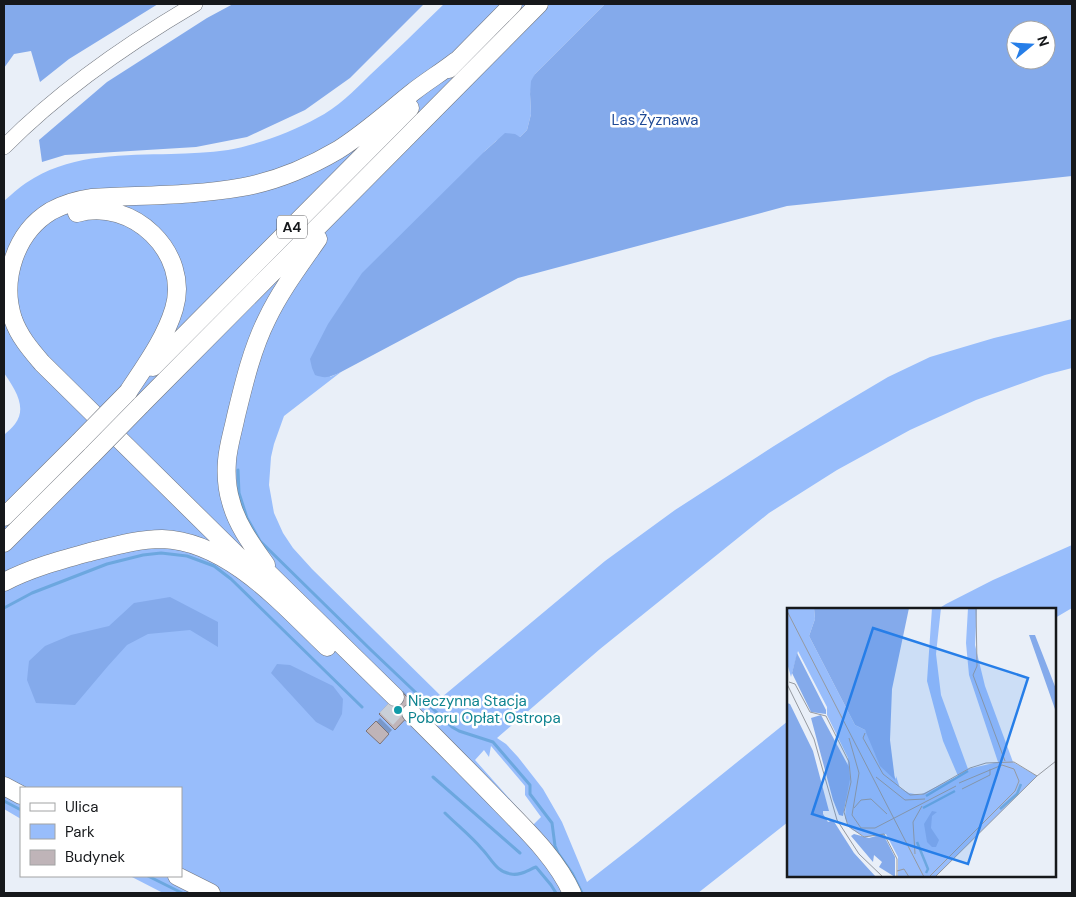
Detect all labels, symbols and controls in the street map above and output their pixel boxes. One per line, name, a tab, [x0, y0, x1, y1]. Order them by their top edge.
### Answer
north arrow	[1006, 20, 1056, 70]
text: N	[1033, 33, 1054, 49]
park label: Las Żyznawa	[612, 110, 698, 130]
road number: A4	[277, 216, 307, 238]
inset map	[787, 608, 1056, 877]
place label: Nieczynna Stacja Poboru Opłat Ostropa	[408, 691, 561, 728]
marker: Nieczynna Stacja Poboru Opłat Ostropa	[392, 704, 404, 716]
legend	[20, 787, 182, 877]
text: Ulica	[65, 797, 99, 817]
text: Park	[65, 822, 95, 842]
text: Budynek	[65, 847, 126, 867]

